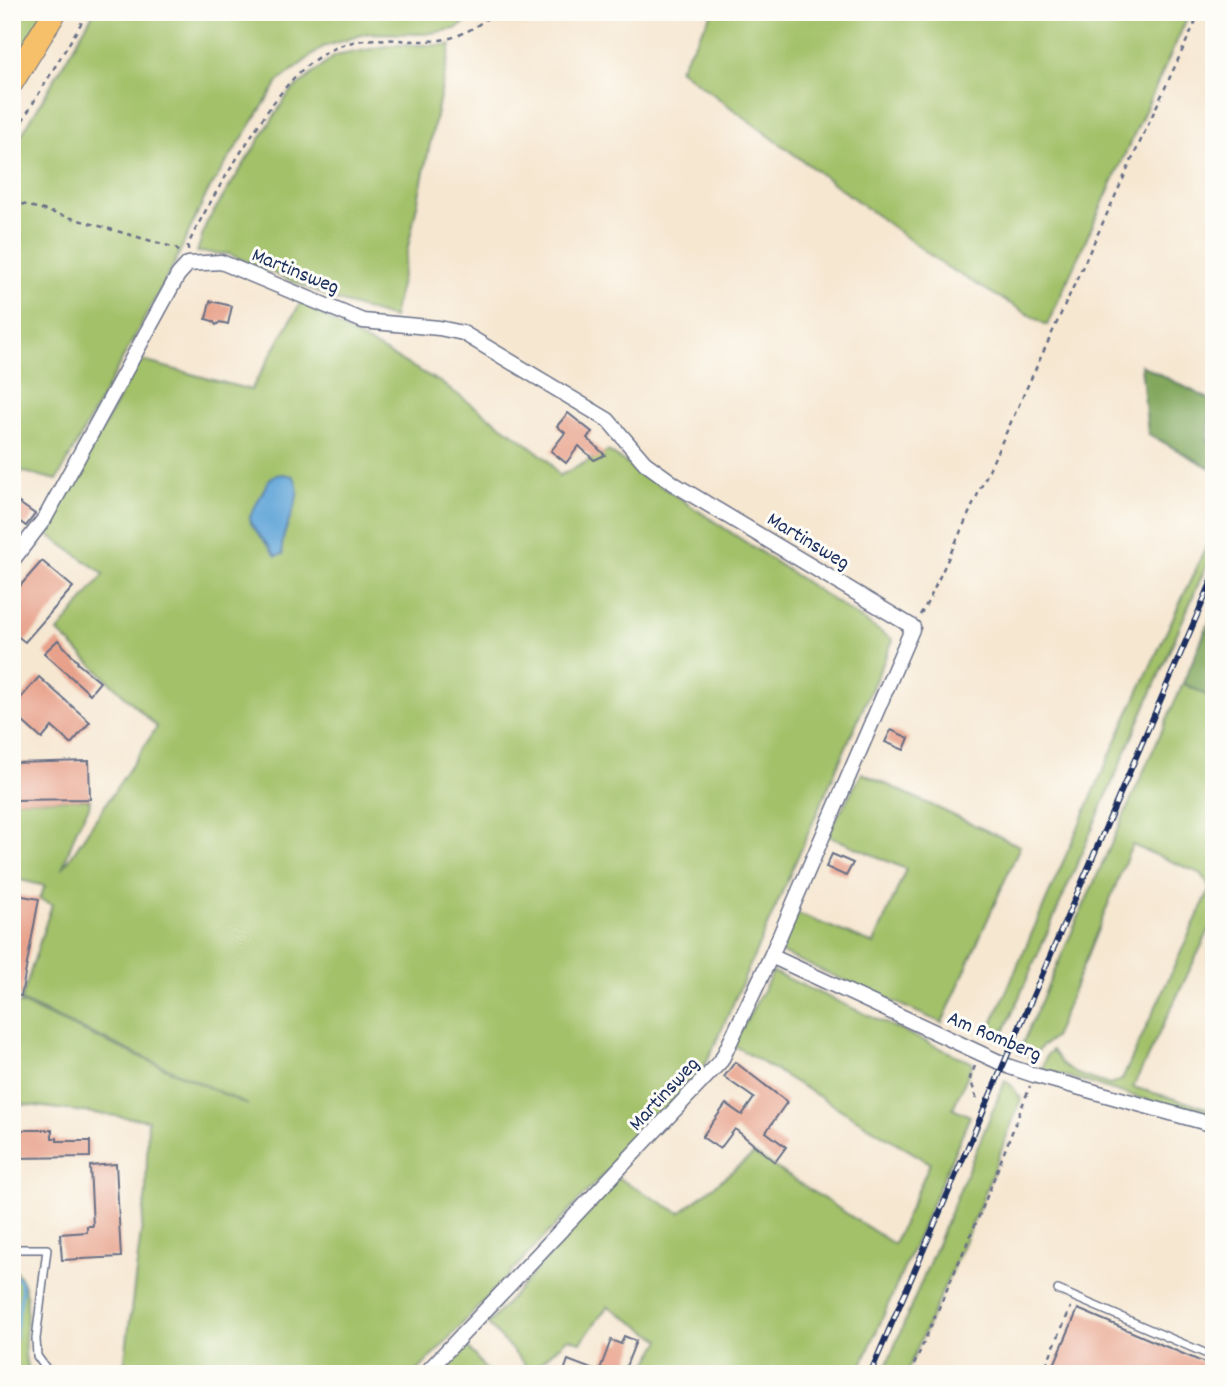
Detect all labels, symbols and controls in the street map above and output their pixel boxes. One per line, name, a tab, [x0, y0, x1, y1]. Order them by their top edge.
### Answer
street label: Martinsweg	[247, 242, 343, 304]
street label: Martinsweg	[760, 506, 855, 579]
street label: Am Romberg	[942, 1004, 1046, 1071]
street label: Martinsweg	[623, 1051, 708, 1139]

